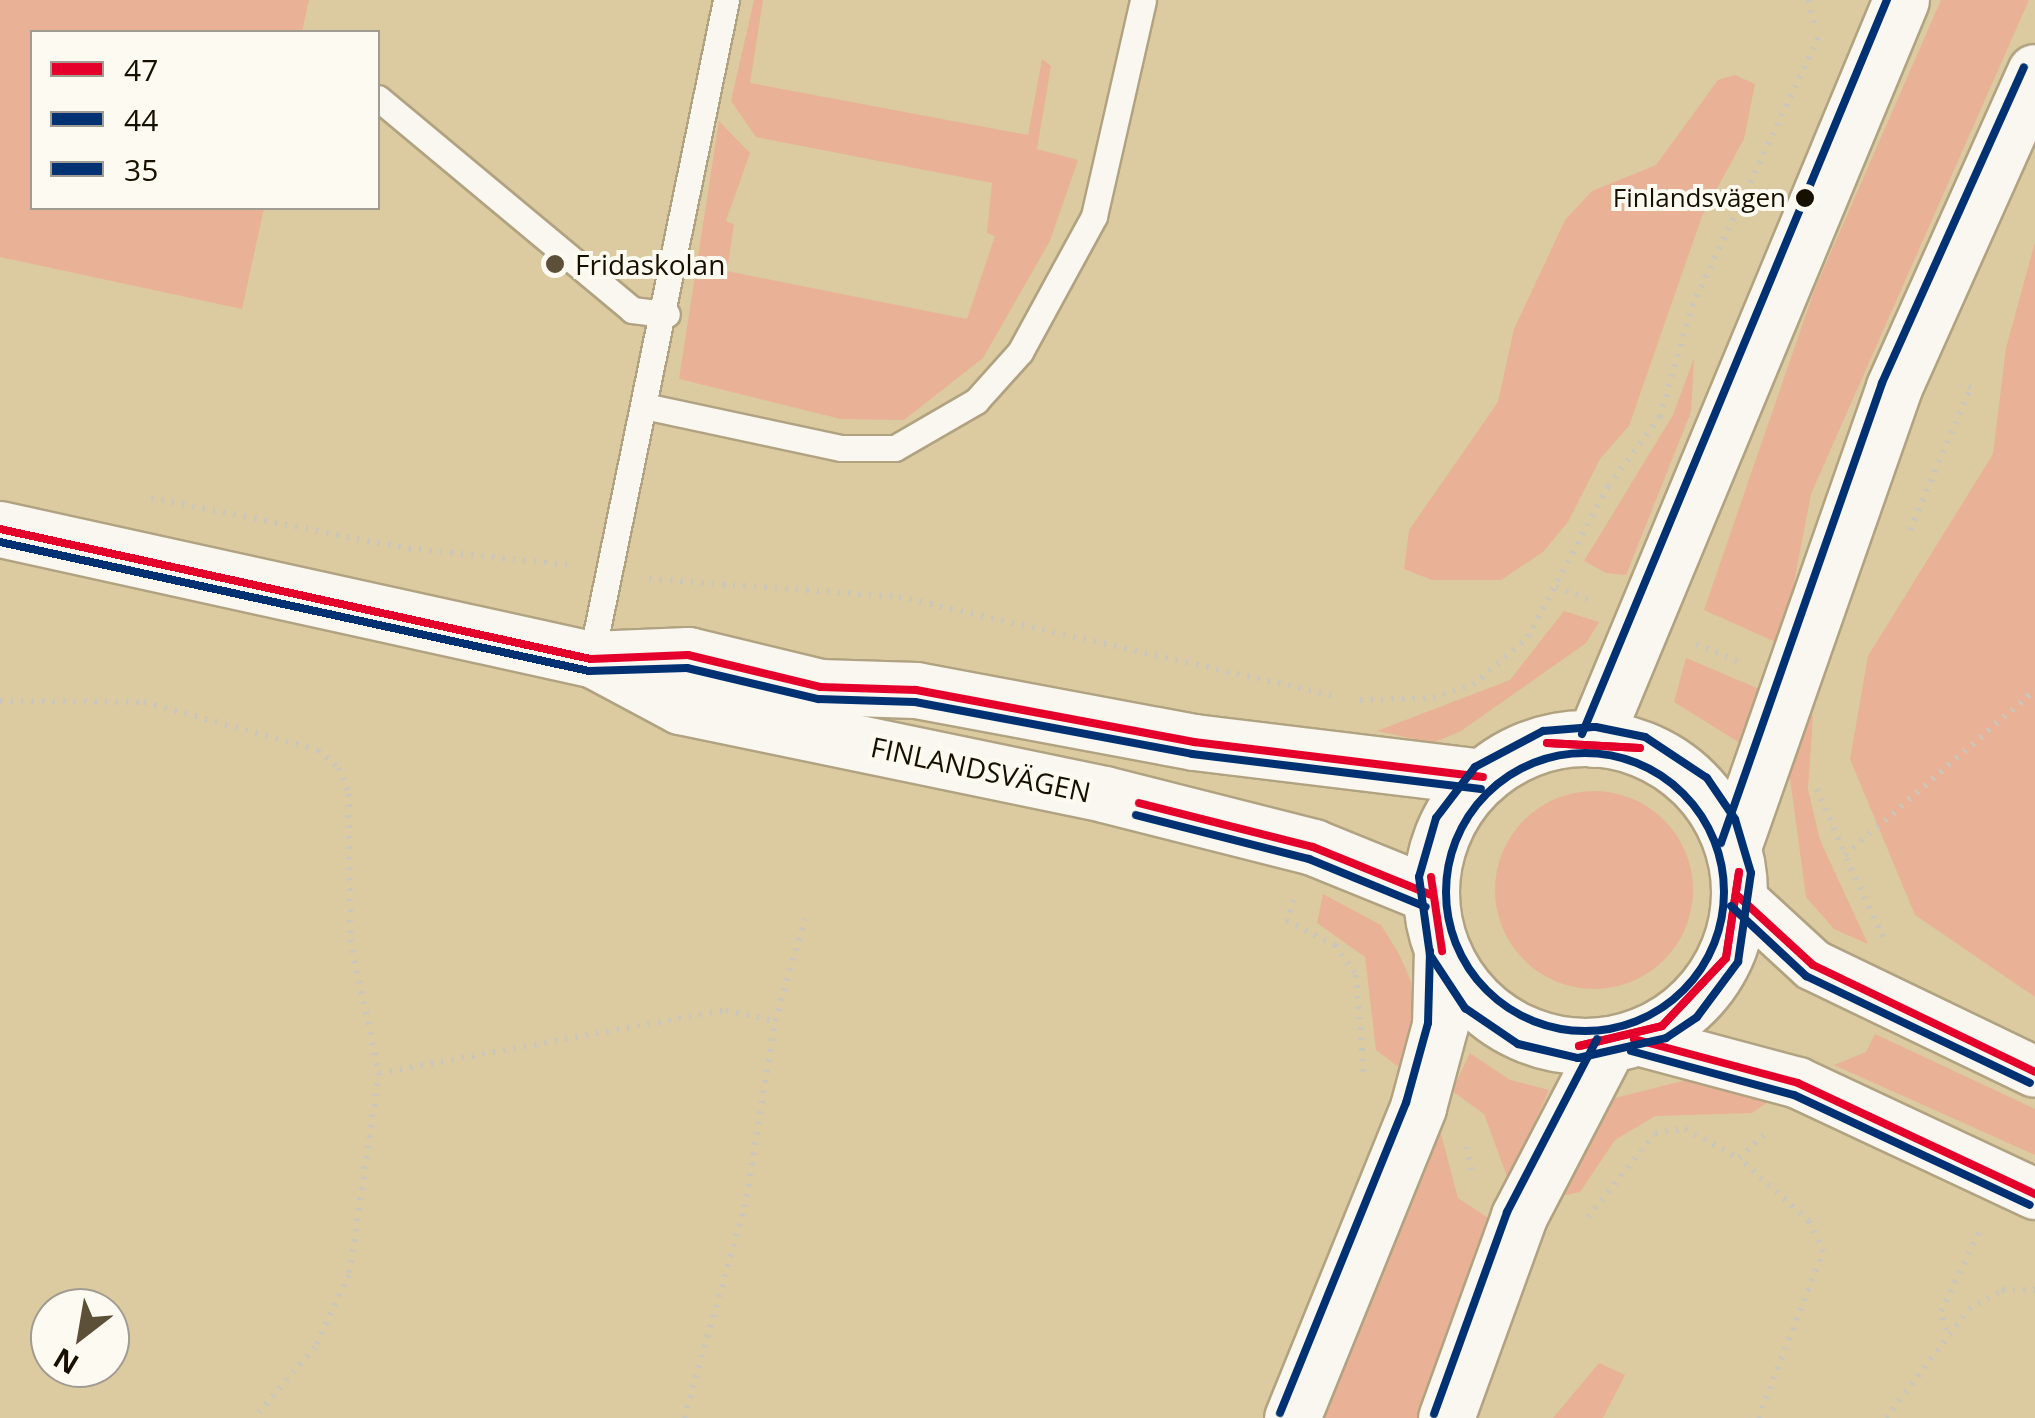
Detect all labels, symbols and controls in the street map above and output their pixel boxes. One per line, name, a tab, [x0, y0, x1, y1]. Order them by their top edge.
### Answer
legend	[30, 30, 380, 210]
text: 47	[124, 49, 158, 90]
text: 44	[124, 99, 158, 140]
text: 35	[124, 149, 158, 190]
place label: Finlandsvägen	[1613, 182, 1786, 214]
marker: Finlandsvägen	[1795, 188, 1815, 208]
place label: Fridaskolan	[575, 247, 725, 281]
marker: Fridaskolan	[544, 253, 566, 275]
street label: FINLANDSVÄGEN	[868, 729, 1094, 809]
north arrow	[30, 1288, 130, 1388]
text: N	[46, 1340, 85, 1384]

